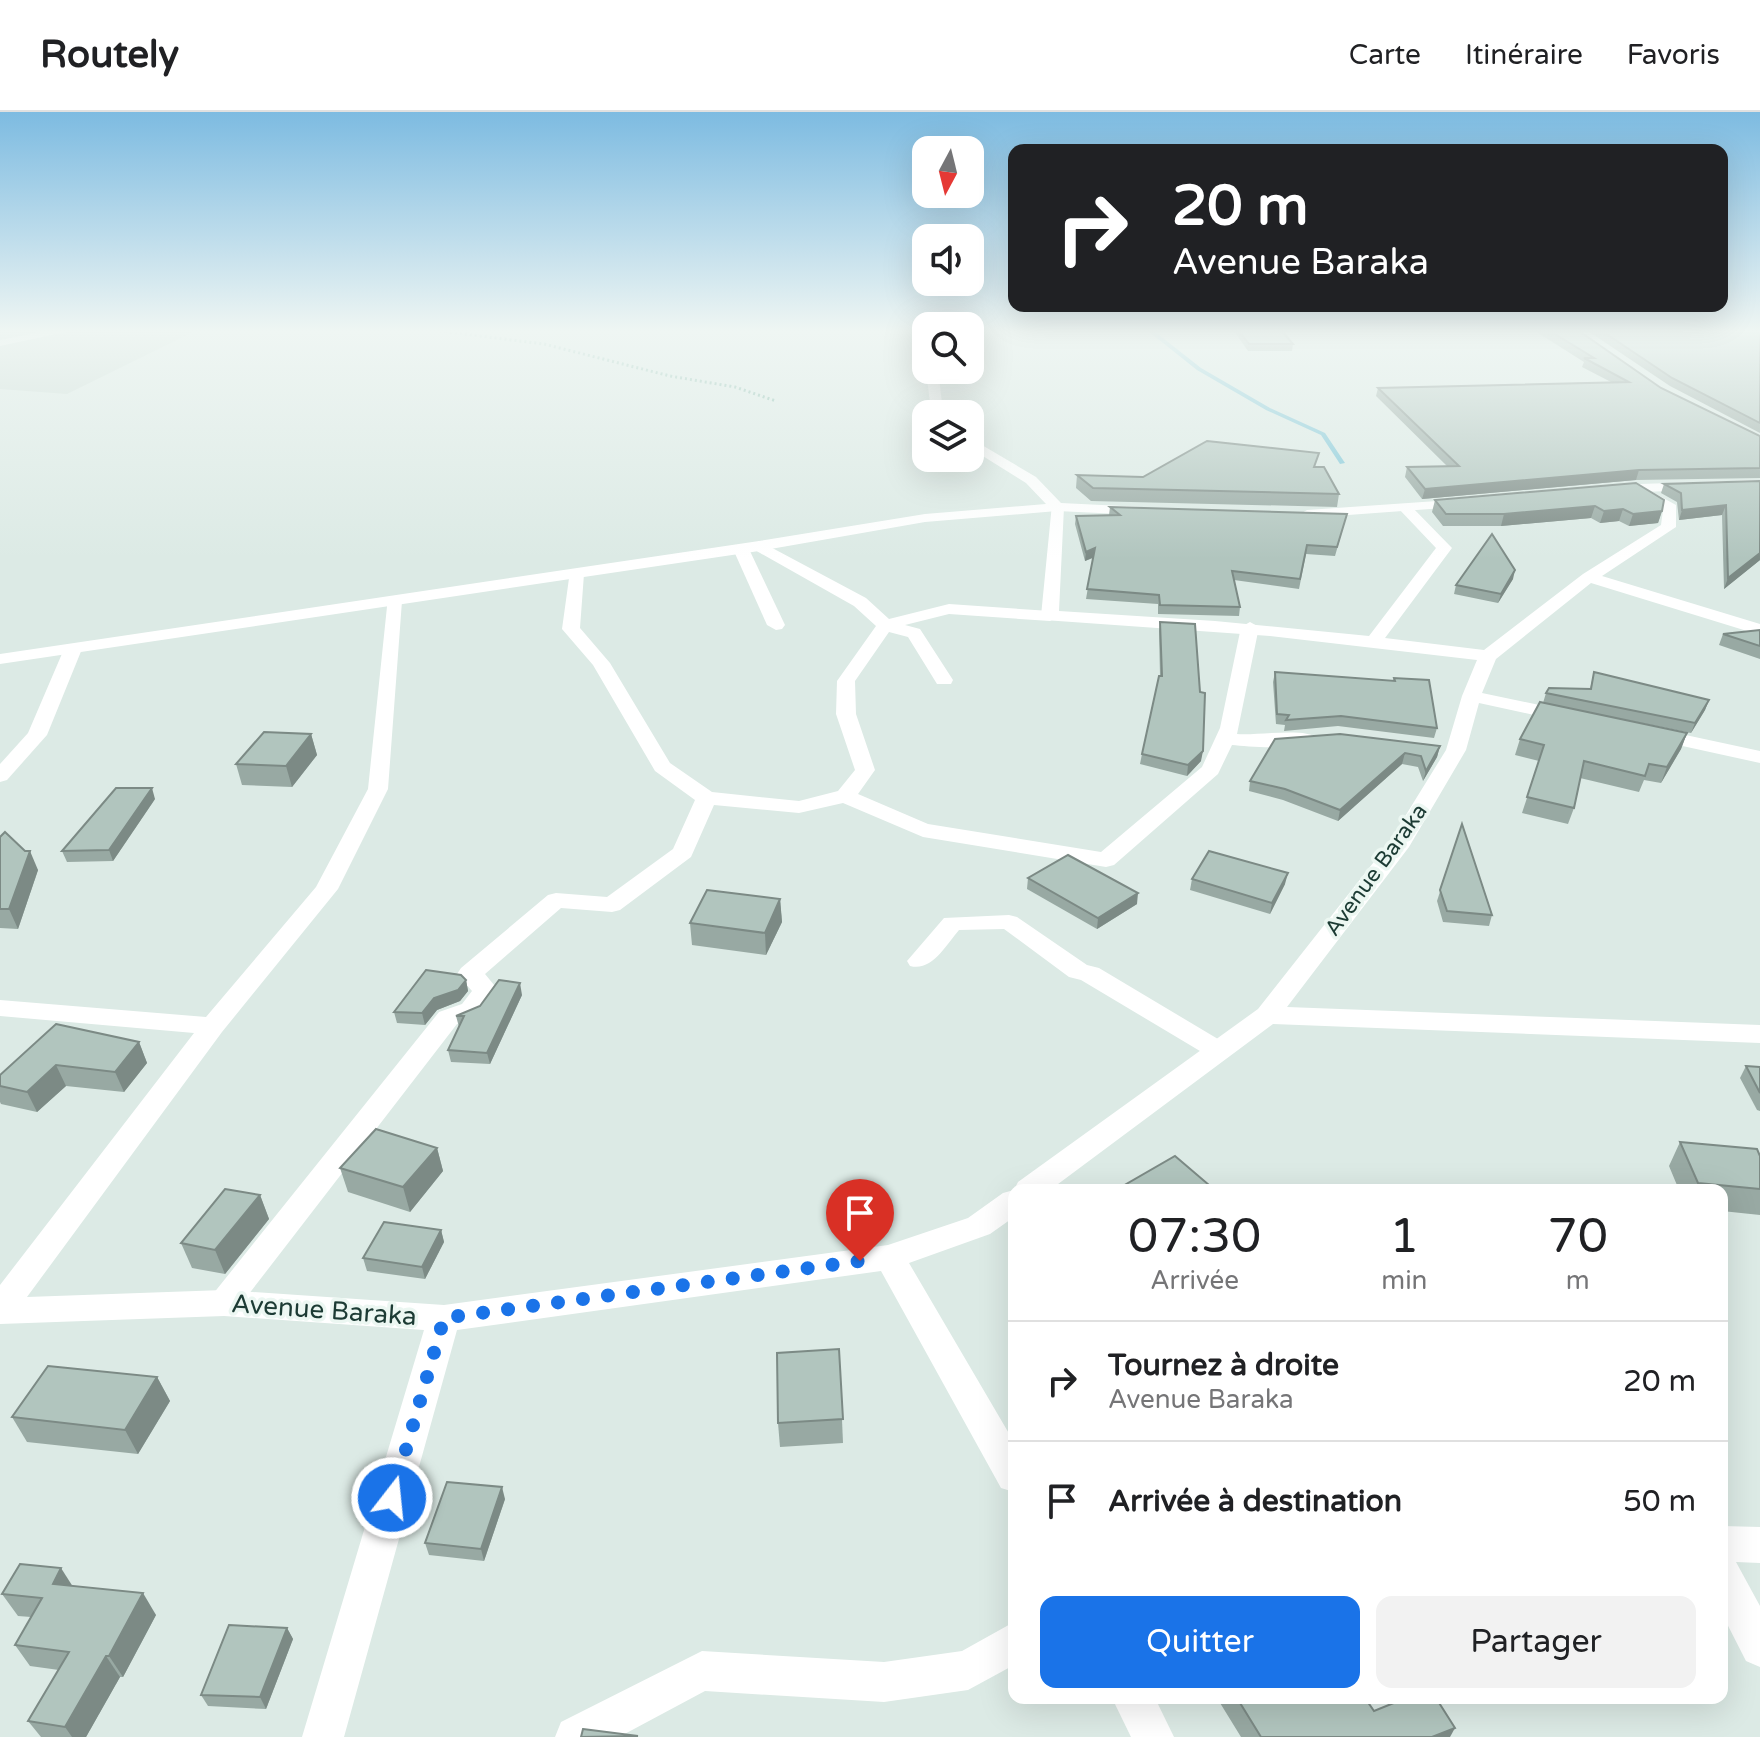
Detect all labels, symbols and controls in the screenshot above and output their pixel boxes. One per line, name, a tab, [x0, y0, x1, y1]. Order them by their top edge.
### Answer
text: Routely	[40, 32, 179, 78]
text: Carte	[1349, 38, 1421, 72]
text: Itinéraire	[1465, 38, 1583, 72]
text: Favoris	[1627, 38, 1720, 72]
north arrow	[912, 136, 984, 208]
map controls	[912, 136, 984, 472]
text: 20 m	[1172, 173, 1308, 240]
icon: right	[1040, 176, 1144, 280]
button: sound	[912, 224, 984, 296]
text: Avenue Baraka	[1172, 241, 1429, 284]
button: search	[912, 312, 984, 384]
button: layers	[912, 400, 984, 472]
street label: Avenue Baraka	[1319, 799, 1433, 941]
pin	[826, 1179, 894, 1261]
icon: arrive	[838, 1191, 882, 1235]
text: 07:30	[1128, 1208, 1261, 1266]
text: 1	[1389, 1208, 1419, 1266]
text: 70	[1548, 1208, 1608, 1266]
text: Arrivée	[1150, 1265, 1239, 1296]
text: min	[1381, 1265, 1427, 1296]
text: m	[1566, 1265, 1590, 1296]
street label: Avenue Baraka	[230, 1288, 418, 1332]
text: Tournez à droite	[1108, 1347, 1339, 1384]
icon: right	[1040, 1359, 1084, 1403]
text: 20 m	[1623, 1363, 1696, 1400]
text: Avenue Baraka	[1108, 1384, 1294, 1415]
position arrow	[350, 1456, 434, 1540]
icon: arrive	[1040, 1479, 1084, 1523]
text: Arrivée à destination	[1108, 1483, 1402, 1520]
text: 50 m	[1623, 1483, 1696, 1520]
button: Quitter	[1040, 1596, 1360, 1688]
button: Partager	[1376, 1596, 1696, 1688]

